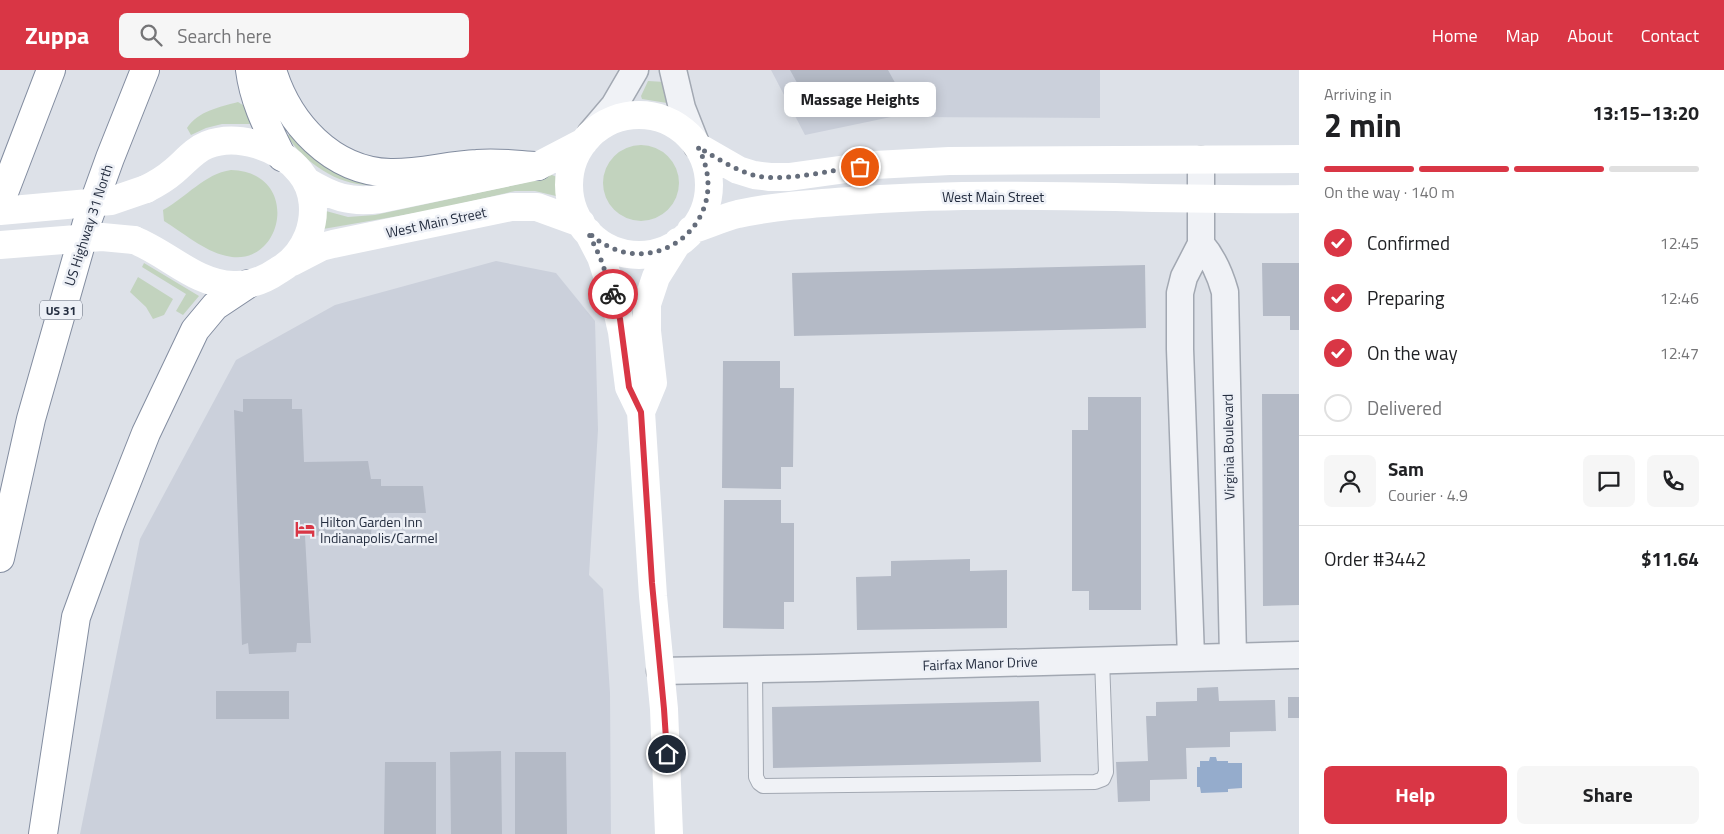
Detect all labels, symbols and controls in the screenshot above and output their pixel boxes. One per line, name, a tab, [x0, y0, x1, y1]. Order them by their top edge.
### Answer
search box	[119, 13, 469, 58]
text: Zuppa	[25, 17, 89, 53]
icon: search	[137, 21, 165, 49]
text: Search here	[177, 21, 271, 50]
text: Home	[1432, 22, 1478, 49]
text: Map	[1506, 22, 1539, 49]
text: About	[1567, 22, 1613, 49]
text: Contact	[1641, 22, 1699, 49]
callout: Massage Heights	[784, 82, 936, 117]
text: Arriving in	[1324, 82, 1392, 106]
text: Massage Heights	[800, 87, 920, 111]
text: 13:15–13:20	[1592, 98, 1699, 127]
text: 2 min	[1324, 101, 1402, 149]
pin	[839, 146, 881, 188]
icon: bag	[846, 153, 874, 181]
street label: US Highway 31 North	[58, 161, 118, 289]
text: On the way · 140 m	[1324, 180, 1455, 204]
street label: West Main Street	[942, 186, 1044, 207]
street label: West Main Street	[384, 201, 488, 243]
text: Confirmed	[1367, 228, 1450, 257]
icon: check	[1324, 229, 1352, 257]
text: 12:45	[1660, 231, 1699, 255]
courier	[588, 269, 638, 319]
icon: bike	[599, 280, 627, 308]
text: Preparing	[1367, 283, 1444, 312]
icon: check	[1324, 284, 1352, 312]
text: 12:46	[1660, 286, 1699, 310]
road number: US 31	[40, 300, 82, 320]
text: On the way	[1367, 338, 1458, 367]
icon: check	[1324, 339, 1352, 367]
text: 12:47	[1660, 341, 1699, 365]
text: Delivered	[1367, 393, 1442, 422]
street label: Virginia Boulevard	[1217, 394, 1239, 500]
text: Sam	[1388, 454, 1424, 483]
button: person	[1324, 455, 1376, 507]
button: chat	[1583, 455, 1635, 507]
button: phone	[1647, 455, 1699, 507]
text: Courier · 4.9	[1388, 483, 1468, 507]
place label: Hilton Garden Inn Indianapolis/Carmel	[320, 511, 438, 548]
hotel icon: Hilton Garden Inn Indianapolis/Carmel	[294, 518, 316, 540]
text: Order #3442	[1324, 544, 1426, 573]
text: $11.64	[1641, 544, 1699, 573]
street label: Fairfax Manor Drive	[922, 650, 1038, 676]
pin	[646, 733, 688, 775]
icon: home	[653, 740, 681, 768]
button: Help	[1324, 766, 1507, 824]
button: Share	[1517, 766, 1699, 824]

